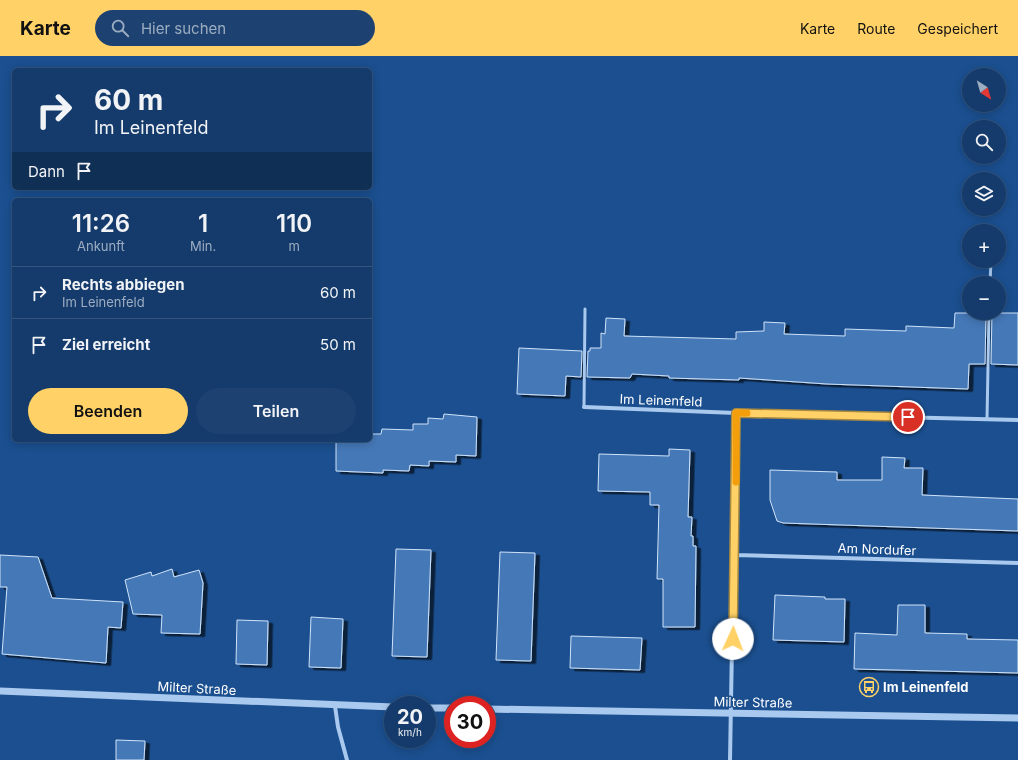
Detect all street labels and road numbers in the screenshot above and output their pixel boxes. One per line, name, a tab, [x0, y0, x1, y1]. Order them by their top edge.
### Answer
street label: Im Leinenfeld	[619, 391, 703, 409]
street label: Am Nordufer	[837, 540, 917, 558]
street label: Milter Straße	[157, 678, 237, 698]
street label: Milter Straße	[713, 693, 793, 711]

